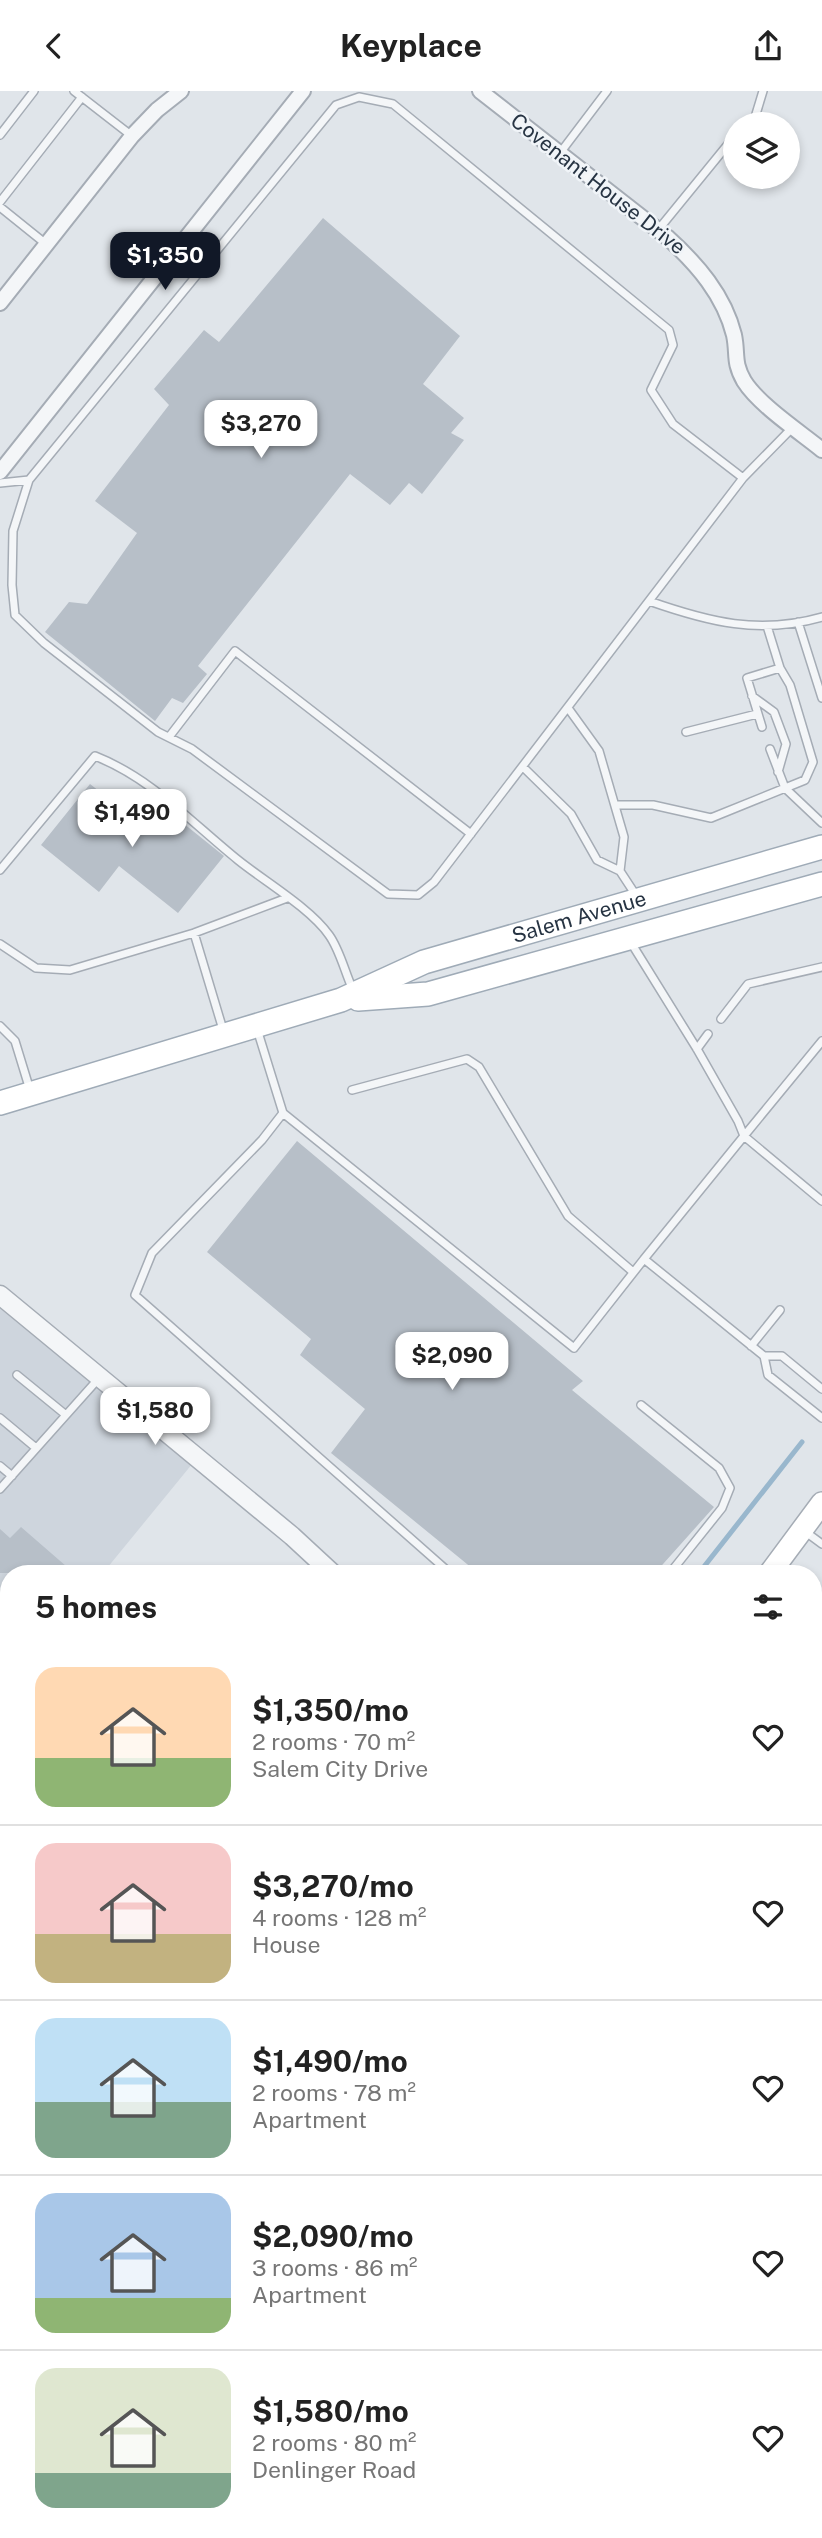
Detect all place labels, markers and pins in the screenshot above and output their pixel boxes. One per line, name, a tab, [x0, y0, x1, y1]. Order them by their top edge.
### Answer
pin: $1,350	[108, 233, 222, 292]
pin: $3,270	[204, 401, 318, 460]
pin: $1,490	[75, 789, 189, 849]
pin: $2,090	[395, 1333, 509, 1392]
pin: $1,580	[98, 1387, 212, 1447]

